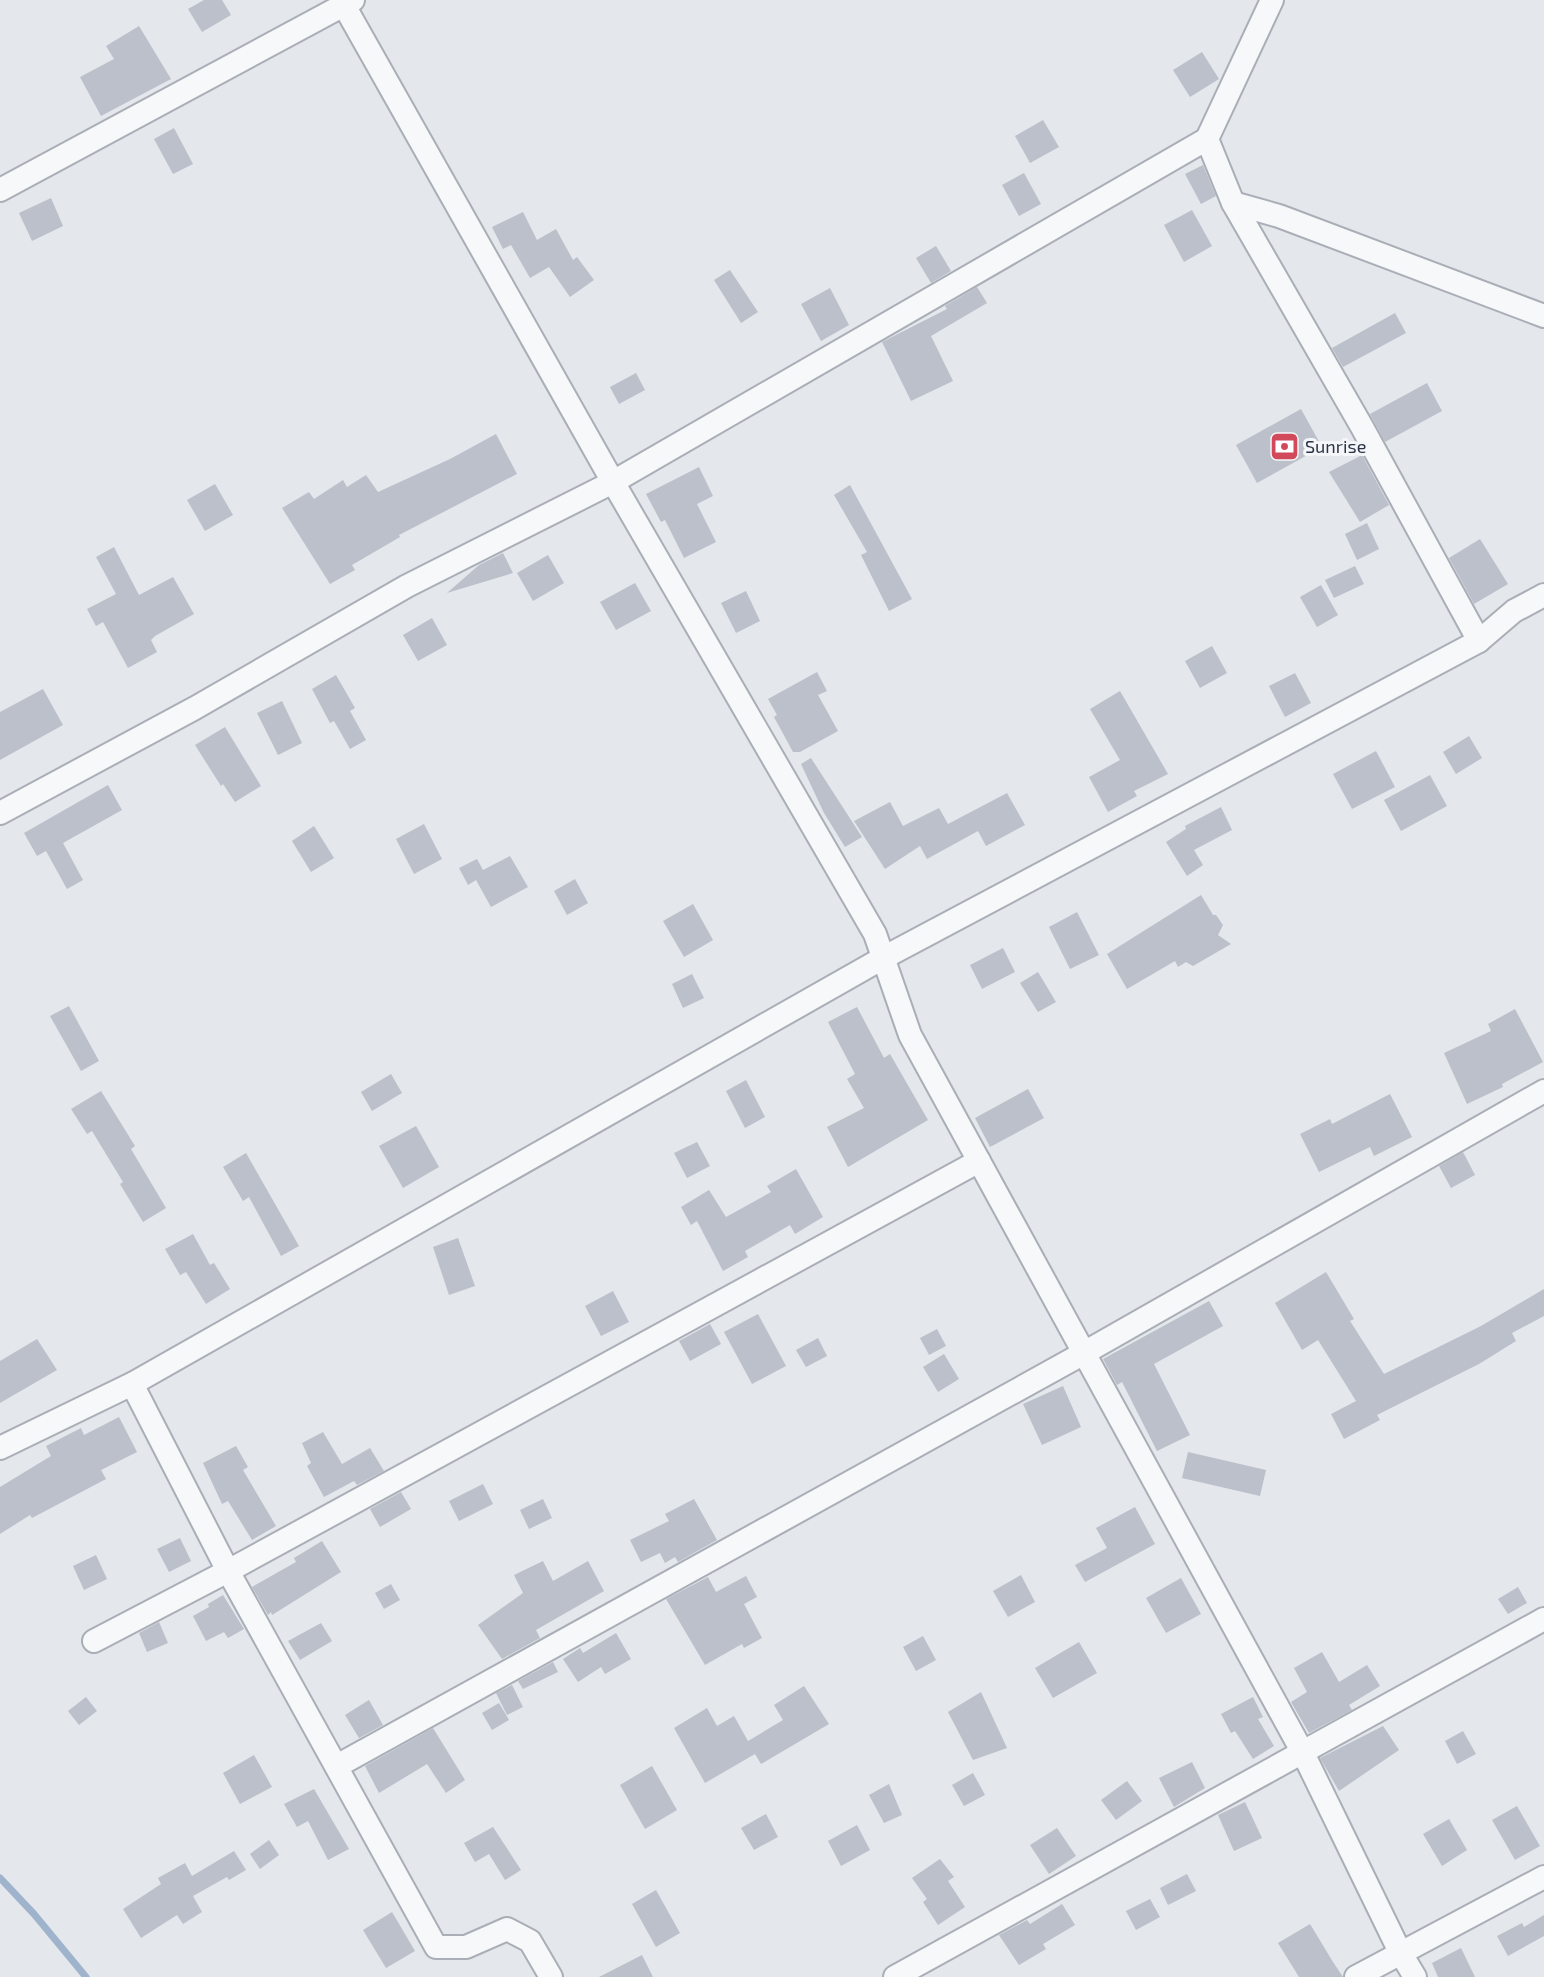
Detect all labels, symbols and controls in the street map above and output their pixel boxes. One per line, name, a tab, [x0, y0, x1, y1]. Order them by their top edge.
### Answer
bank icon: Sunrise	[1268, 431, 1300, 463]
place label: Sunrise	[1305, 435, 1366, 457]

